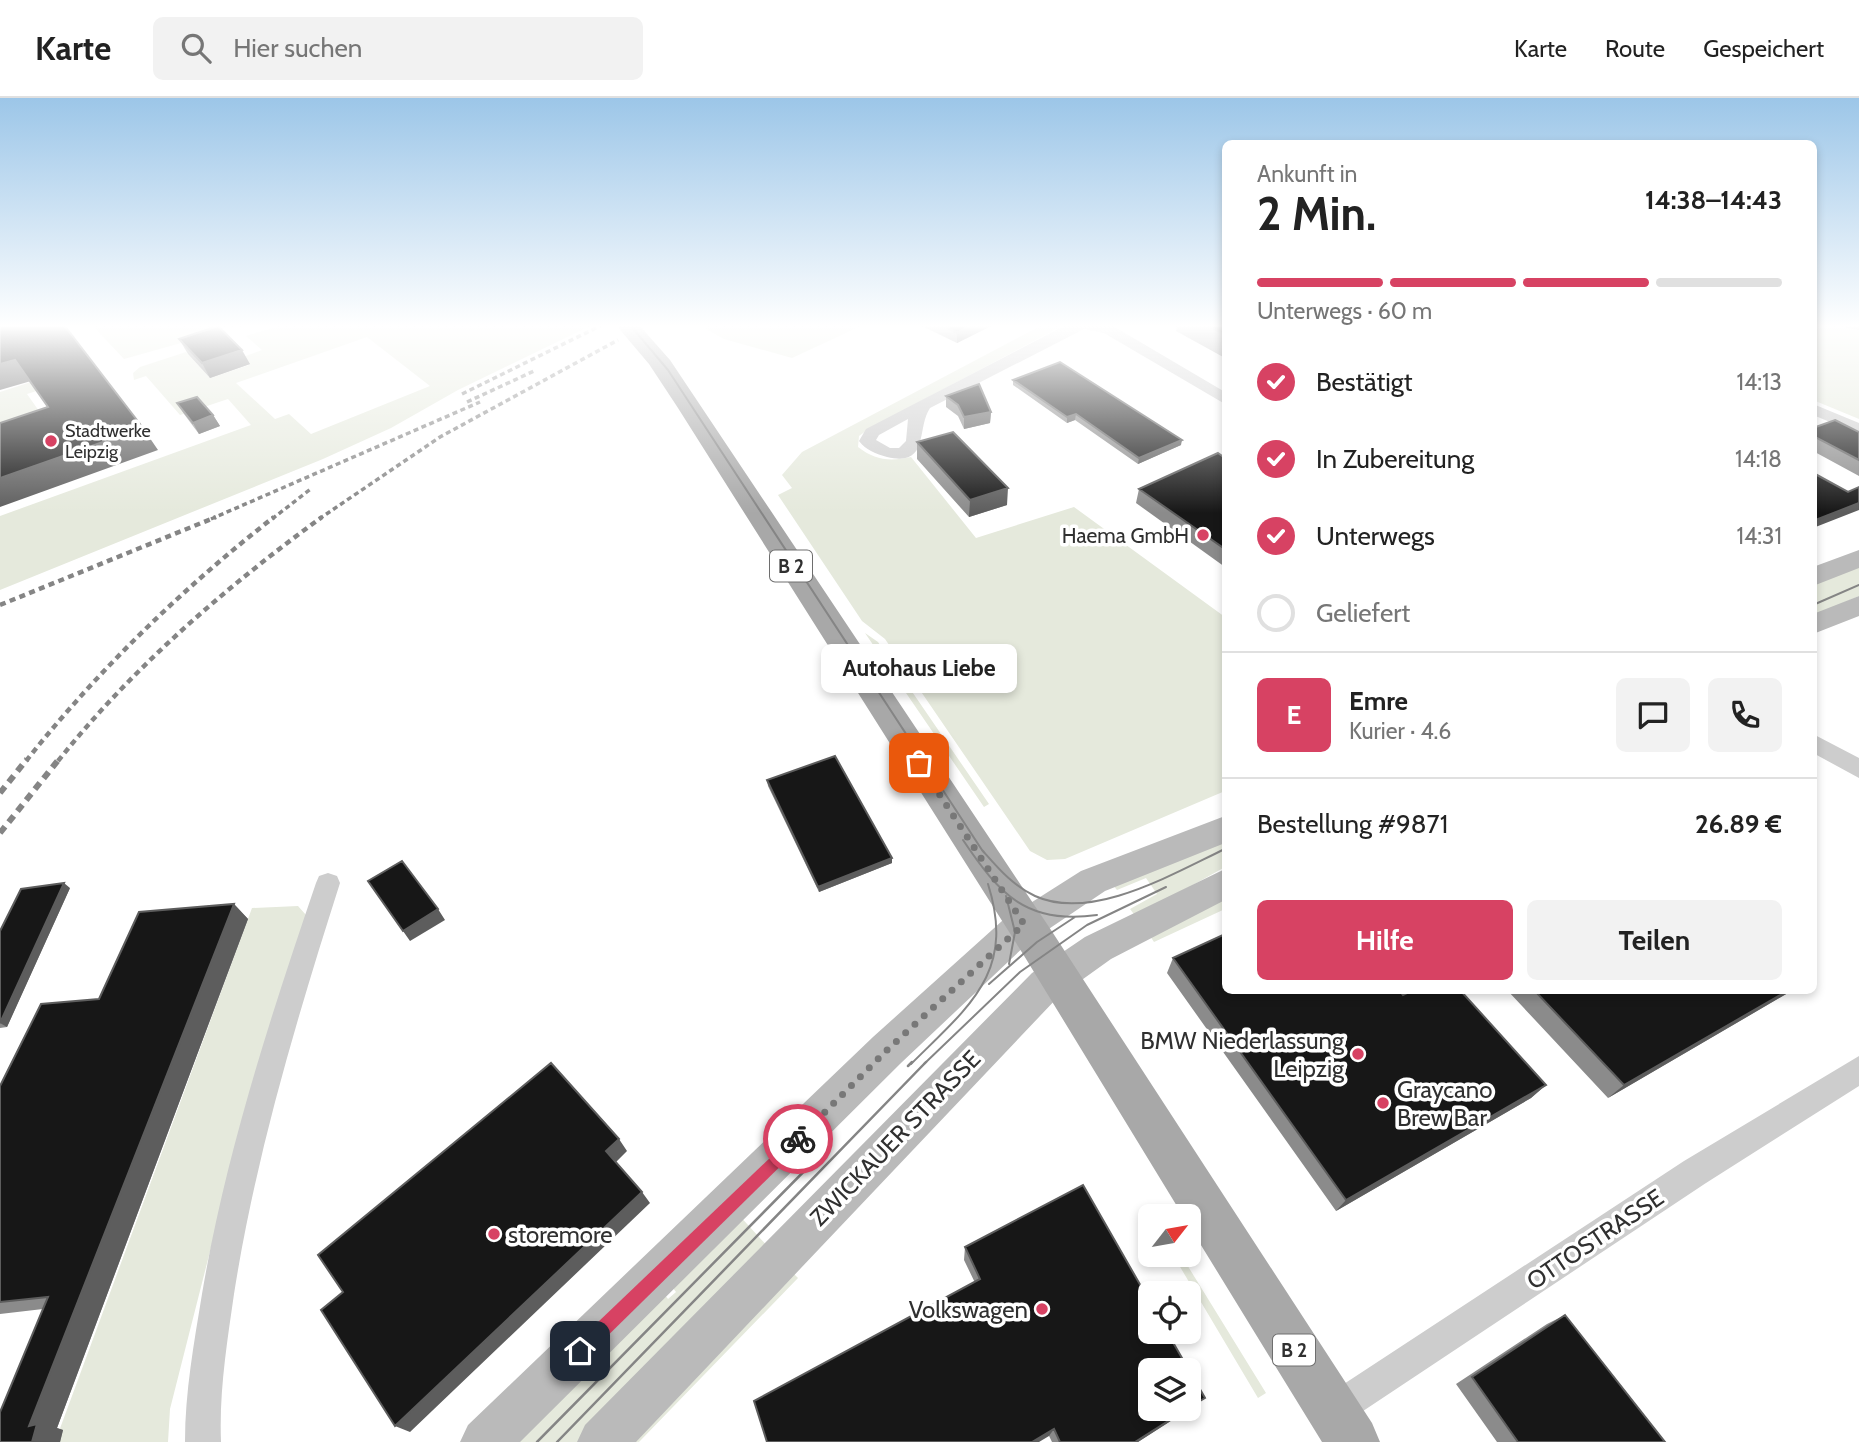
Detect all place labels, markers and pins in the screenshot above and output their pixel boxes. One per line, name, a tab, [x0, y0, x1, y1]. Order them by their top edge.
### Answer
place label: Stadtwerke Leipzig	[65, 420, 151, 463]
marker: Stadtwerke Leipzig	[43, 433, 59, 449]
place label: Haema GmbH	[1062, 523, 1189, 548]
marker: Haema GmbH	[1195, 527, 1211, 543]
callout: Autohaus Liebe	[821, 644, 1017, 693]
pin	[889, 733, 949, 793]
place label: BMW Niederlassung Leipzig	[1140, 1026, 1345, 1083]
marker: BMW Niederlassung Leipzig	[1350, 1046, 1366, 1062]
place label: Graycano Brew Bar	[1397, 1075, 1492, 1132]
marker: Graycano Brew Bar	[1375, 1095, 1391, 1111]
place label: storemore	[508, 1220, 613, 1249]
marker: storemore	[486, 1226, 502, 1242]
place label: Volkswagen	[909, 1295, 1028, 1324]
marker: Volkswagen	[1034, 1301, 1050, 1317]
pin	[550, 1321, 610, 1381]

